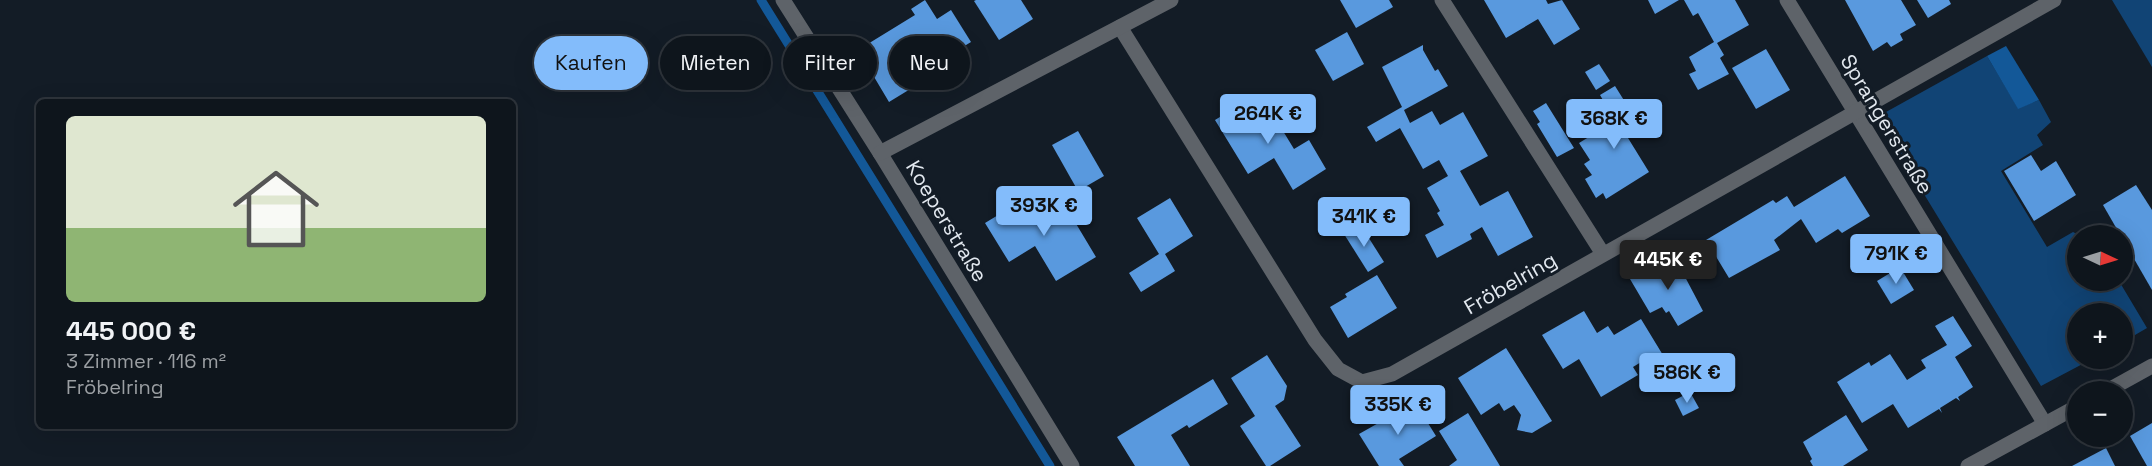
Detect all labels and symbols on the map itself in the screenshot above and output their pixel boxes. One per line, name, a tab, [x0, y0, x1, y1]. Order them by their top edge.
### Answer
street label: Sprangerstraße	[1835, 49, 1939, 199]
pin: 264K €	[1219, 94, 1317, 145]
pin: 368K €	[1565, 99, 1663, 150]
street label: Koeperstraße	[900, 155, 994, 287]
pin: 393K €	[995, 186, 1093, 237]
pin: 341K €	[1315, 197, 1413, 248]
north arrow	[2067, 225, 2133, 291]
pin: 791K €	[1847, 234, 1945, 285]
pin: 445K €	[1619, 240, 1717, 291]
street label: Fröbelring	[1459, 246, 1561, 320]
pin: 586K €	[1638, 353, 1736, 404]
pin: 335K €	[1349, 385, 1447, 436]

